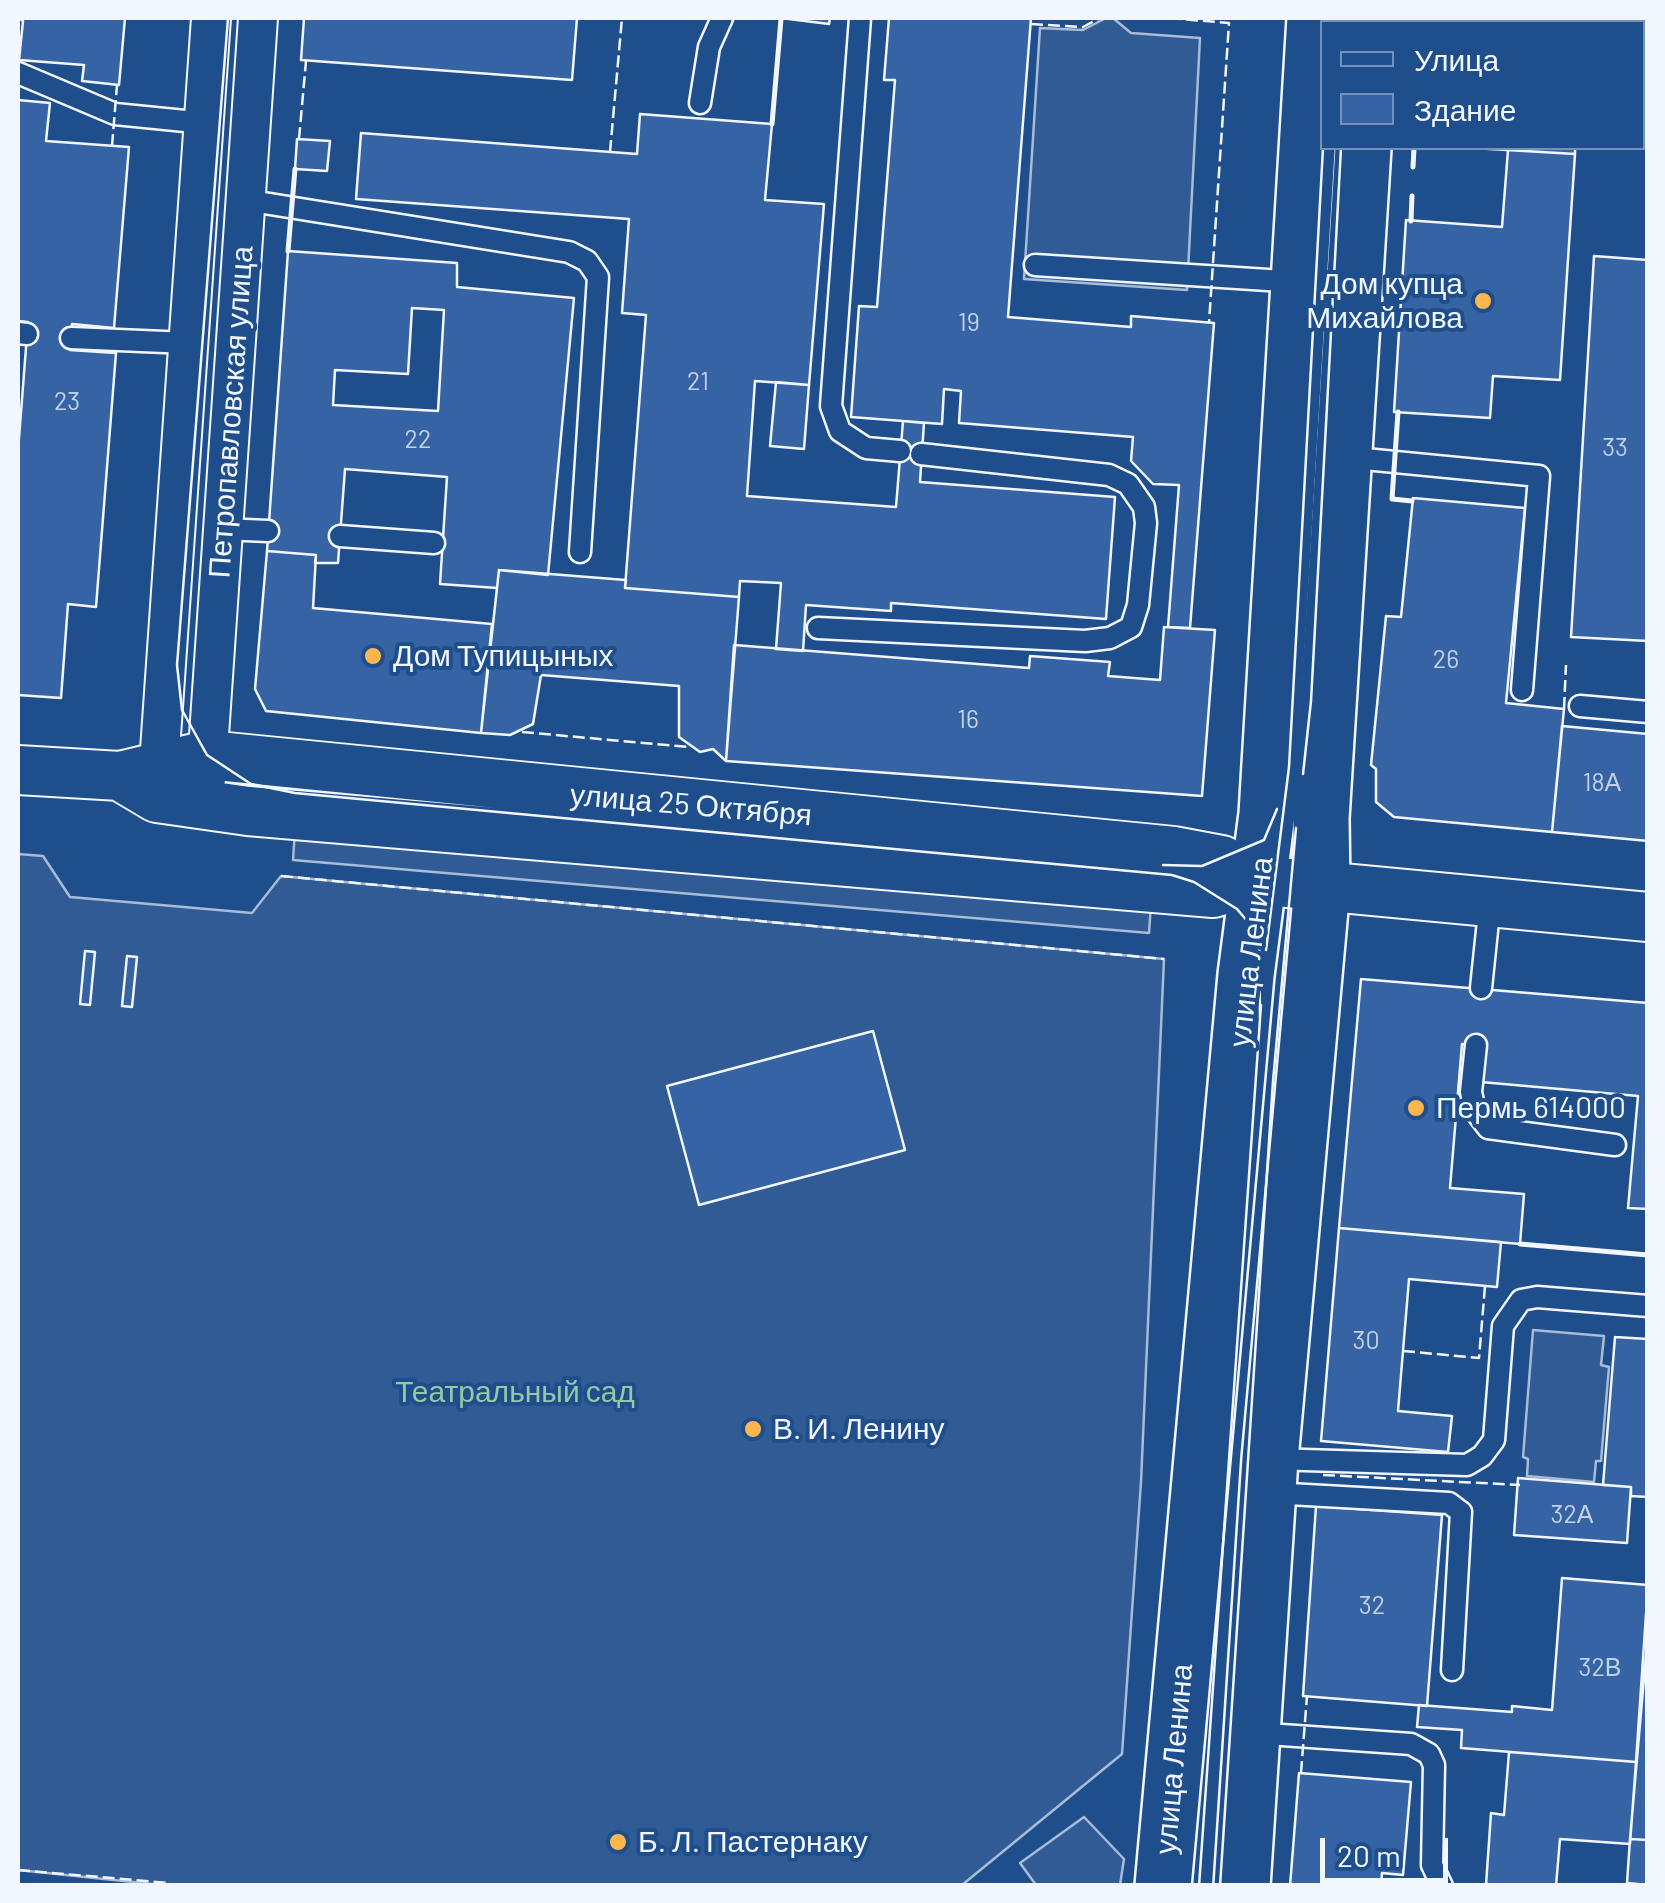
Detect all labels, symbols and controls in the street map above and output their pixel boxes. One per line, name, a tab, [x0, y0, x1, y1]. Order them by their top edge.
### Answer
legend	[1320, 20, 1645, 150]
text: Улица	[1414, 41, 1499, 77]
text: Здание	[1414, 91, 1516, 127]
street label: Петропавловская улица	[201, 245, 261, 579]
place label: Дом купца Михайлова	[1306, 266, 1463, 336]
marker: Дом купца Михайлова	[1472, 290, 1494, 312]
house number: 19	[958, 308, 980, 338]
house number: 21	[687, 367, 709, 397]
house number: 23	[54, 387, 80, 417]
house number: 22	[405, 425, 431, 455]
house number: 33	[1602, 433, 1628, 463]
place label: Дом Тупицыных	[393, 638, 613, 674]
marker: Дом Тупицыных	[362, 645, 384, 667]
house number: 26	[1433, 645, 1459, 675]
house number: 16	[957, 705, 979, 735]
house number: 18А	[1583, 768, 1621, 798]
street label: улица 25 Октября	[569, 776, 813, 834]
street label: улица Ленина	[1221, 855, 1281, 1049]
place label: Пермь 614000	[1436, 1090, 1626, 1126]
marker: Пермь 614000	[1405, 1097, 1427, 1119]
house number: 30	[1353, 1326, 1379, 1356]
park label: Театральный сад	[395, 1374, 635, 1410]
place label: В. И. Ленину	[773, 1411, 945, 1447]
marker: В. И. Ленину	[742, 1418, 764, 1440]
house number: 32А	[1551, 1500, 1593, 1530]
house number: 32	[1359, 1591, 1385, 1621]
house number: 32В	[1579, 1653, 1621, 1683]
street label: улица Ленина	[1148, 1662, 1200, 1856]
scale bar	[1325, 1818, 1452, 1880]
place label: Б. Л. Пастернаку	[638, 1824, 868, 1860]
marker: Б. Л. Пастернаку	[607, 1831, 629, 1853]
text: 20 m	[1337, 1837, 1401, 1873]

